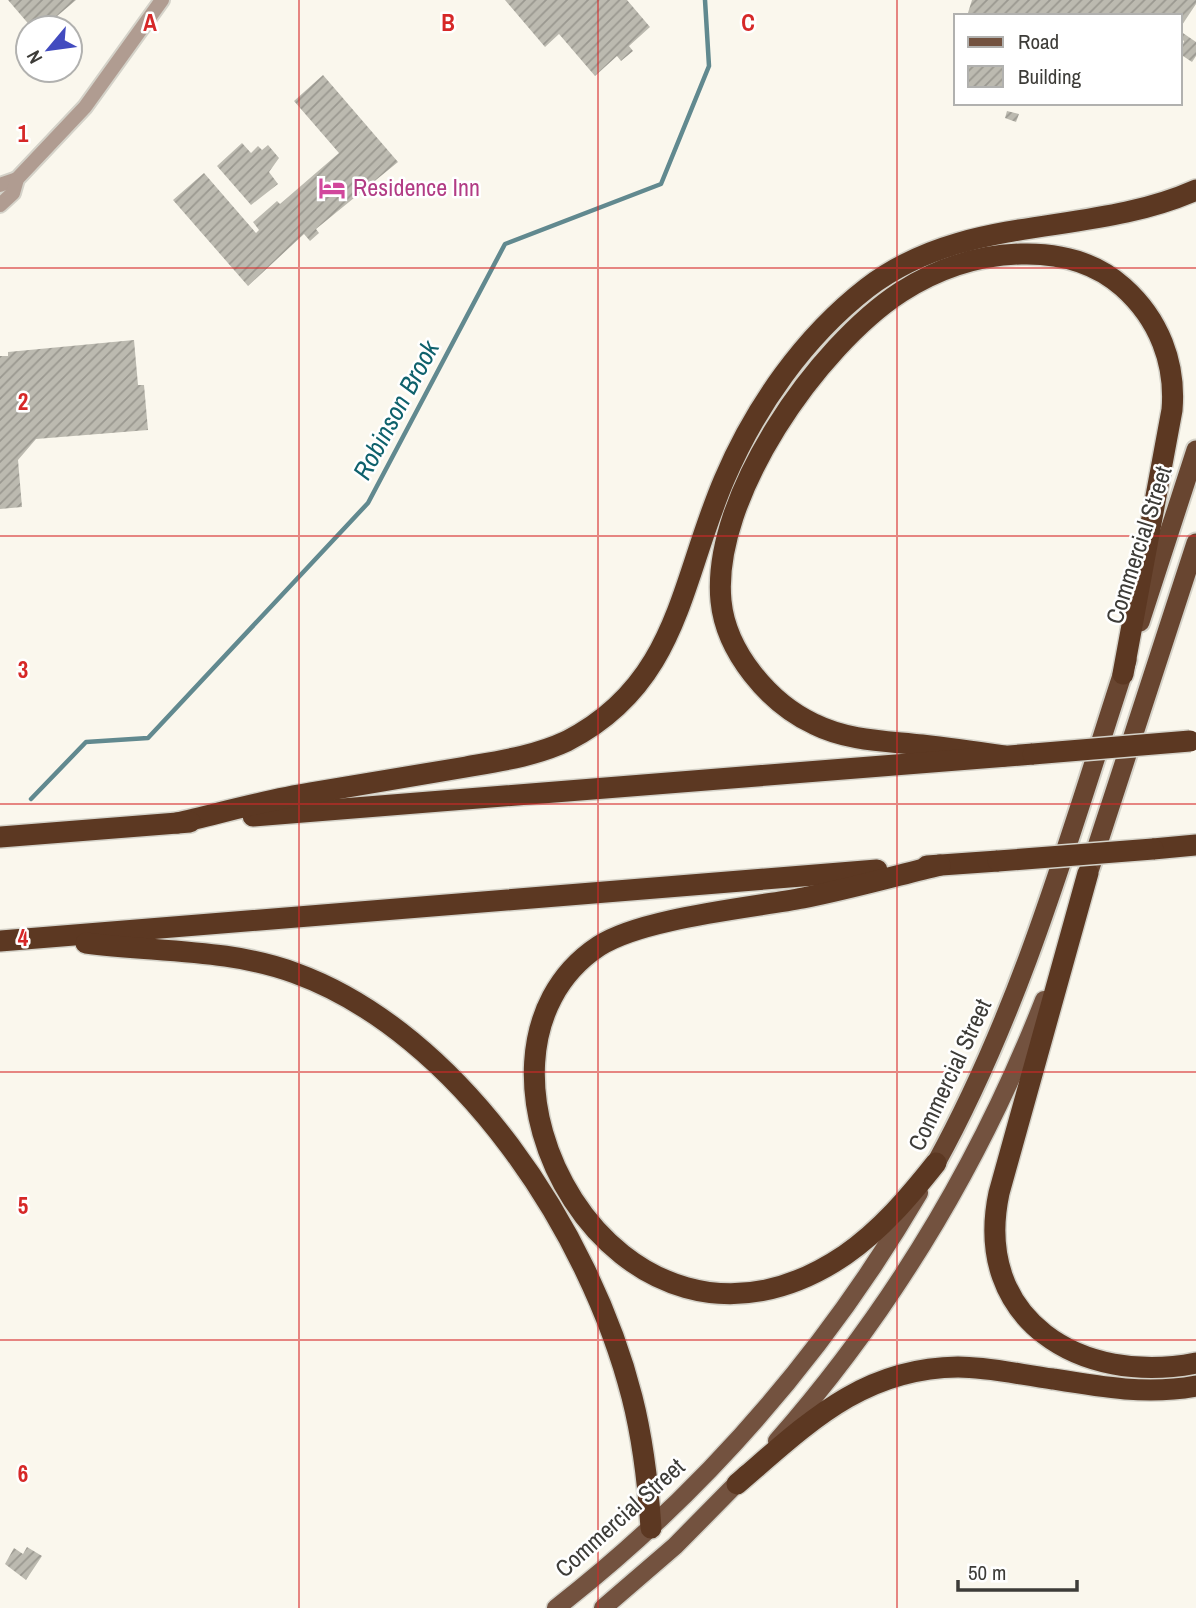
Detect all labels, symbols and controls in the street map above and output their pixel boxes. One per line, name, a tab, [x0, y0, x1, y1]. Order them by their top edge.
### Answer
text: A	[143, 7, 157, 38]
text: B	[441, 7, 455, 38]
text: C	[741, 7, 755, 38]
north arrow	[14, 14, 84, 84]
legend	[954, 14, 1182, 105]
text: Road	[1018, 27, 1059, 56]
text: N	[20, 46, 48, 68]
text: Building	[1018, 62, 1082, 91]
text: 1	[18, 118, 29, 149]
place label: Residence Inn	[353, 171, 480, 203]
hotel icon: Residence Inn	[317, 173, 347, 203]
water label: Robinson Brook	[344, 333, 448, 485]
text: 2	[18, 386, 28, 417]
street label: Commercial Street	[1097, 461, 1179, 628]
text: 3	[18, 654, 28, 685]
text: 4	[18, 922, 29, 953]
street label: Commercial Street	[900, 993, 998, 1156]
text: 5	[18, 1190, 28, 1221]
street label: Commercial Street	[548, 1450, 691, 1584]
text: 6	[18, 1458, 28, 1489]
scale bar	[958, 1548, 1077, 1592]
text: 50 m	[968, 1558, 1006, 1587]

